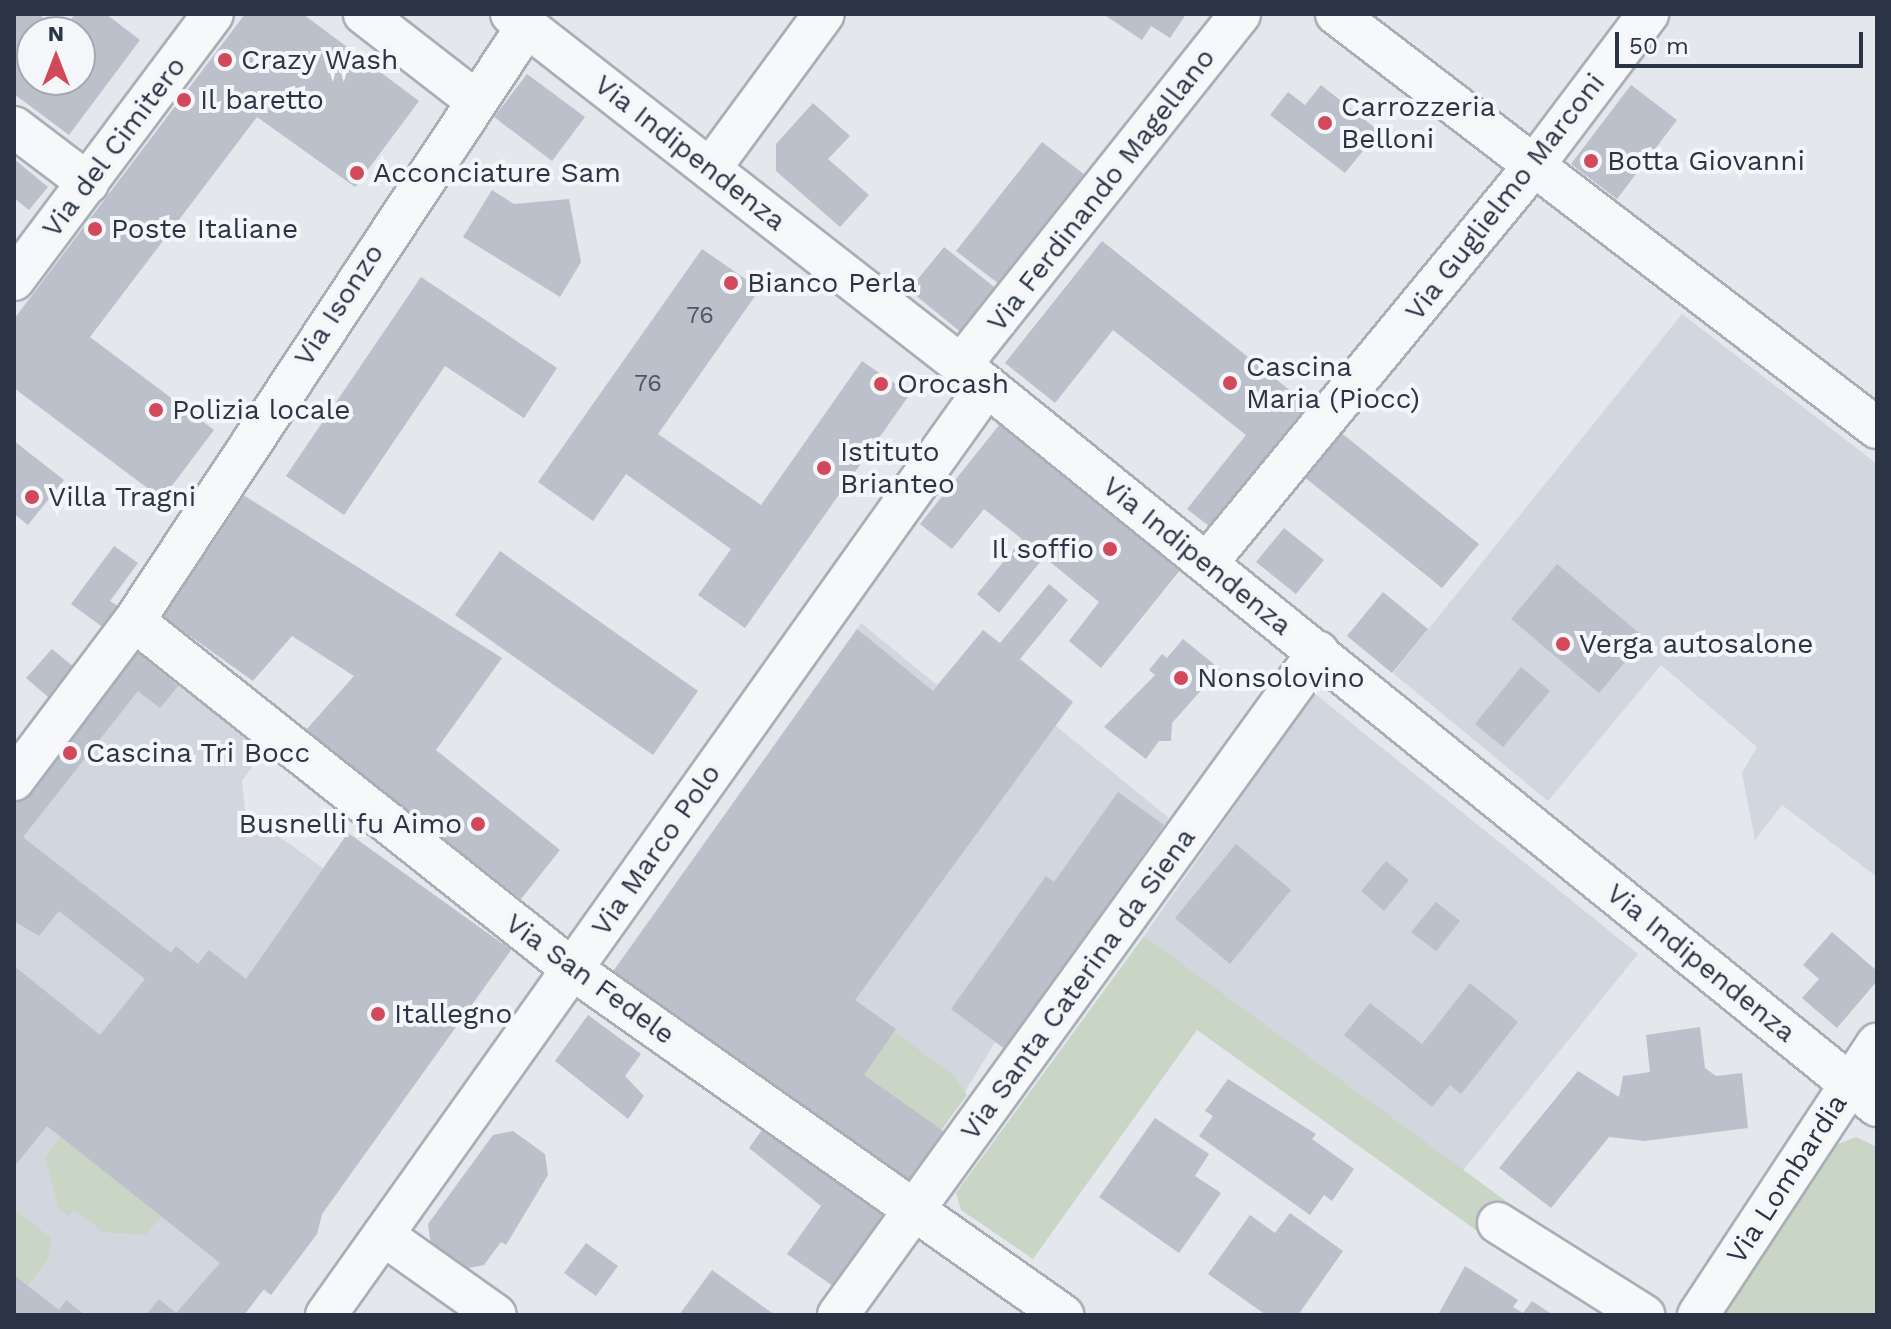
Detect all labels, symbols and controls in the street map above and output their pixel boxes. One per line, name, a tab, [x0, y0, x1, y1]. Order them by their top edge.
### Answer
north arrow	[16, 16, 96, 96]
scale bar	[1619, 16, 1867, 66]
text: N	[48, 21, 64, 46]
text: 50 m	[1629, 32, 1689, 60]
street label: Via Ferdinando Magellano	[980, 41, 1222, 339]
place label: Crazy Wash	[241, 43, 400, 77]
street label: Via del Cimitero	[35, 49, 193, 245]
marker: Crazy Wash	[216, 51, 234, 69]
street label: Via Guglielmo Marconi	[1398, 66, 1612, 328]
street label: Via Indipendenza	[587, 68, 793, 238]
place label: Il baretto	[200, 83, 325, 117]
place label: Carrozzeria Belloni	[1341, 90, 1496, 156]
marker: Il baretto	[175, 91, 193, 109]
marker: Carrozzeria Belloni	[1316, 114, 1334, 132]
place label: Botta Giovanni	[1607, 144, 1806, 178]
marker: Botta Giovanni	[1582, 152, 1600, 170]
place label: Acconciature Sam	[373, 156, 621, 190]
marker: Acconciature Sam	[348, 164, 366, 182]
place label: Poste Italiane	[111, 212, 298, 246]
marker: Poste Italiane	[86, 220, 104, 238]
street label: Via Isonzo	[287, 237, 391, 373]
place label: Bianco Perla	[747, 266, 917, 300]
marker: Bianco Perla	[722, 274, 740, 292]
house number: 76	[686, 302, 714, 330]
place label: Cascina Maria (Piocc)	[1246, 350, 1421, 416]
place label: Orocash	[897, 367, 1009, 401]
house number: 76	[634, 370, 662, 398]
marker: Cascina Maria (Piocc)	[1221, 374, 1239, 392]
marker: Orocash	[872, 375, 890, 393]
place label: Polizia locale	[172, 393, 351, 427]
marker: Polizia locale	[147, 401, 165, 419]
place label: Istituto Brianteo	[840, 435, 955, 501]
marker: Istituto Brianteo	[815, 459, 833, 477]
street label: Via Indipendenza	[1095, 469, 1299, 643]
place label: Villa Tragni	[48, 480, 198, 514]
marker: Villa Tragni	[23, 488, 41, 506]
place label: Il soffio	[990, 532, 1094, 566]
marker: Il soffio	[1101, 540, 1119, 558]
place label: Verga autosalone	[1579, 627, 1814, 661]
marker: Verga autosalone	[1554, 635, 1572, 653]
place label: Nonsolovino	[1197, 661, 1365, 695]
marker: Nonsolovino	[1172, 669, 1190, 687]
place label: Cascina Tri Bocc	[86, 736, 312, 770]
marker: Cascina Tri Bocc	[61, 744, 79, 762]
street label: Via Marco Polo	[584, 757, 728, 943]
place label: Busnelli fu Aimo	[237, 807, 462, 841]
marker: Busnelli fu Aimo	[469, 815, 487, 833]
street label: Via Santa Caterina da Siena	[953, 820, 1203, 1148]
street label: Via Indipendenza	[1599, 876, 1803, 1050]
street label: Via San Fedele	[499, 906, 681, 1052]
place label: Itallegno	[394, 997, 512, 1031]
marker: Itallegno	[369, 1005, 387, 1023]
street label: Via Lombardia	[1720, 1088, 1854, 1270]

